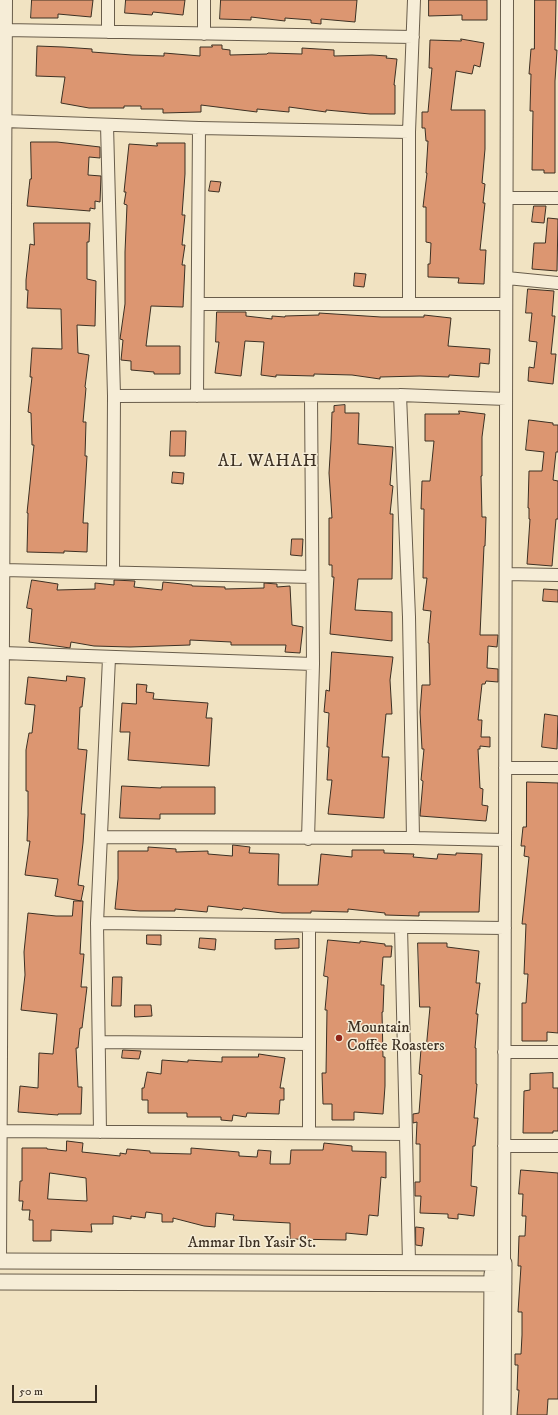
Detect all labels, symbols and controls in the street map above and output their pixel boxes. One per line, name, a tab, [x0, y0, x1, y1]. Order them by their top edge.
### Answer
district label: AL WAHAH	[218, 452, 318, 472]
place label: Mountain Coffee Roasters	[347, 1019, 445, 1057]
marker: Mountain Coffee Roasters	[334, 1033, 344, 1043]
street label: Ammar Ibn Yasir St.	[188, 1234, 316, 1254]
scale bar	[14, 1377, 99, 1403]
text: 50 m	[19, 1384, 43, 1399]

